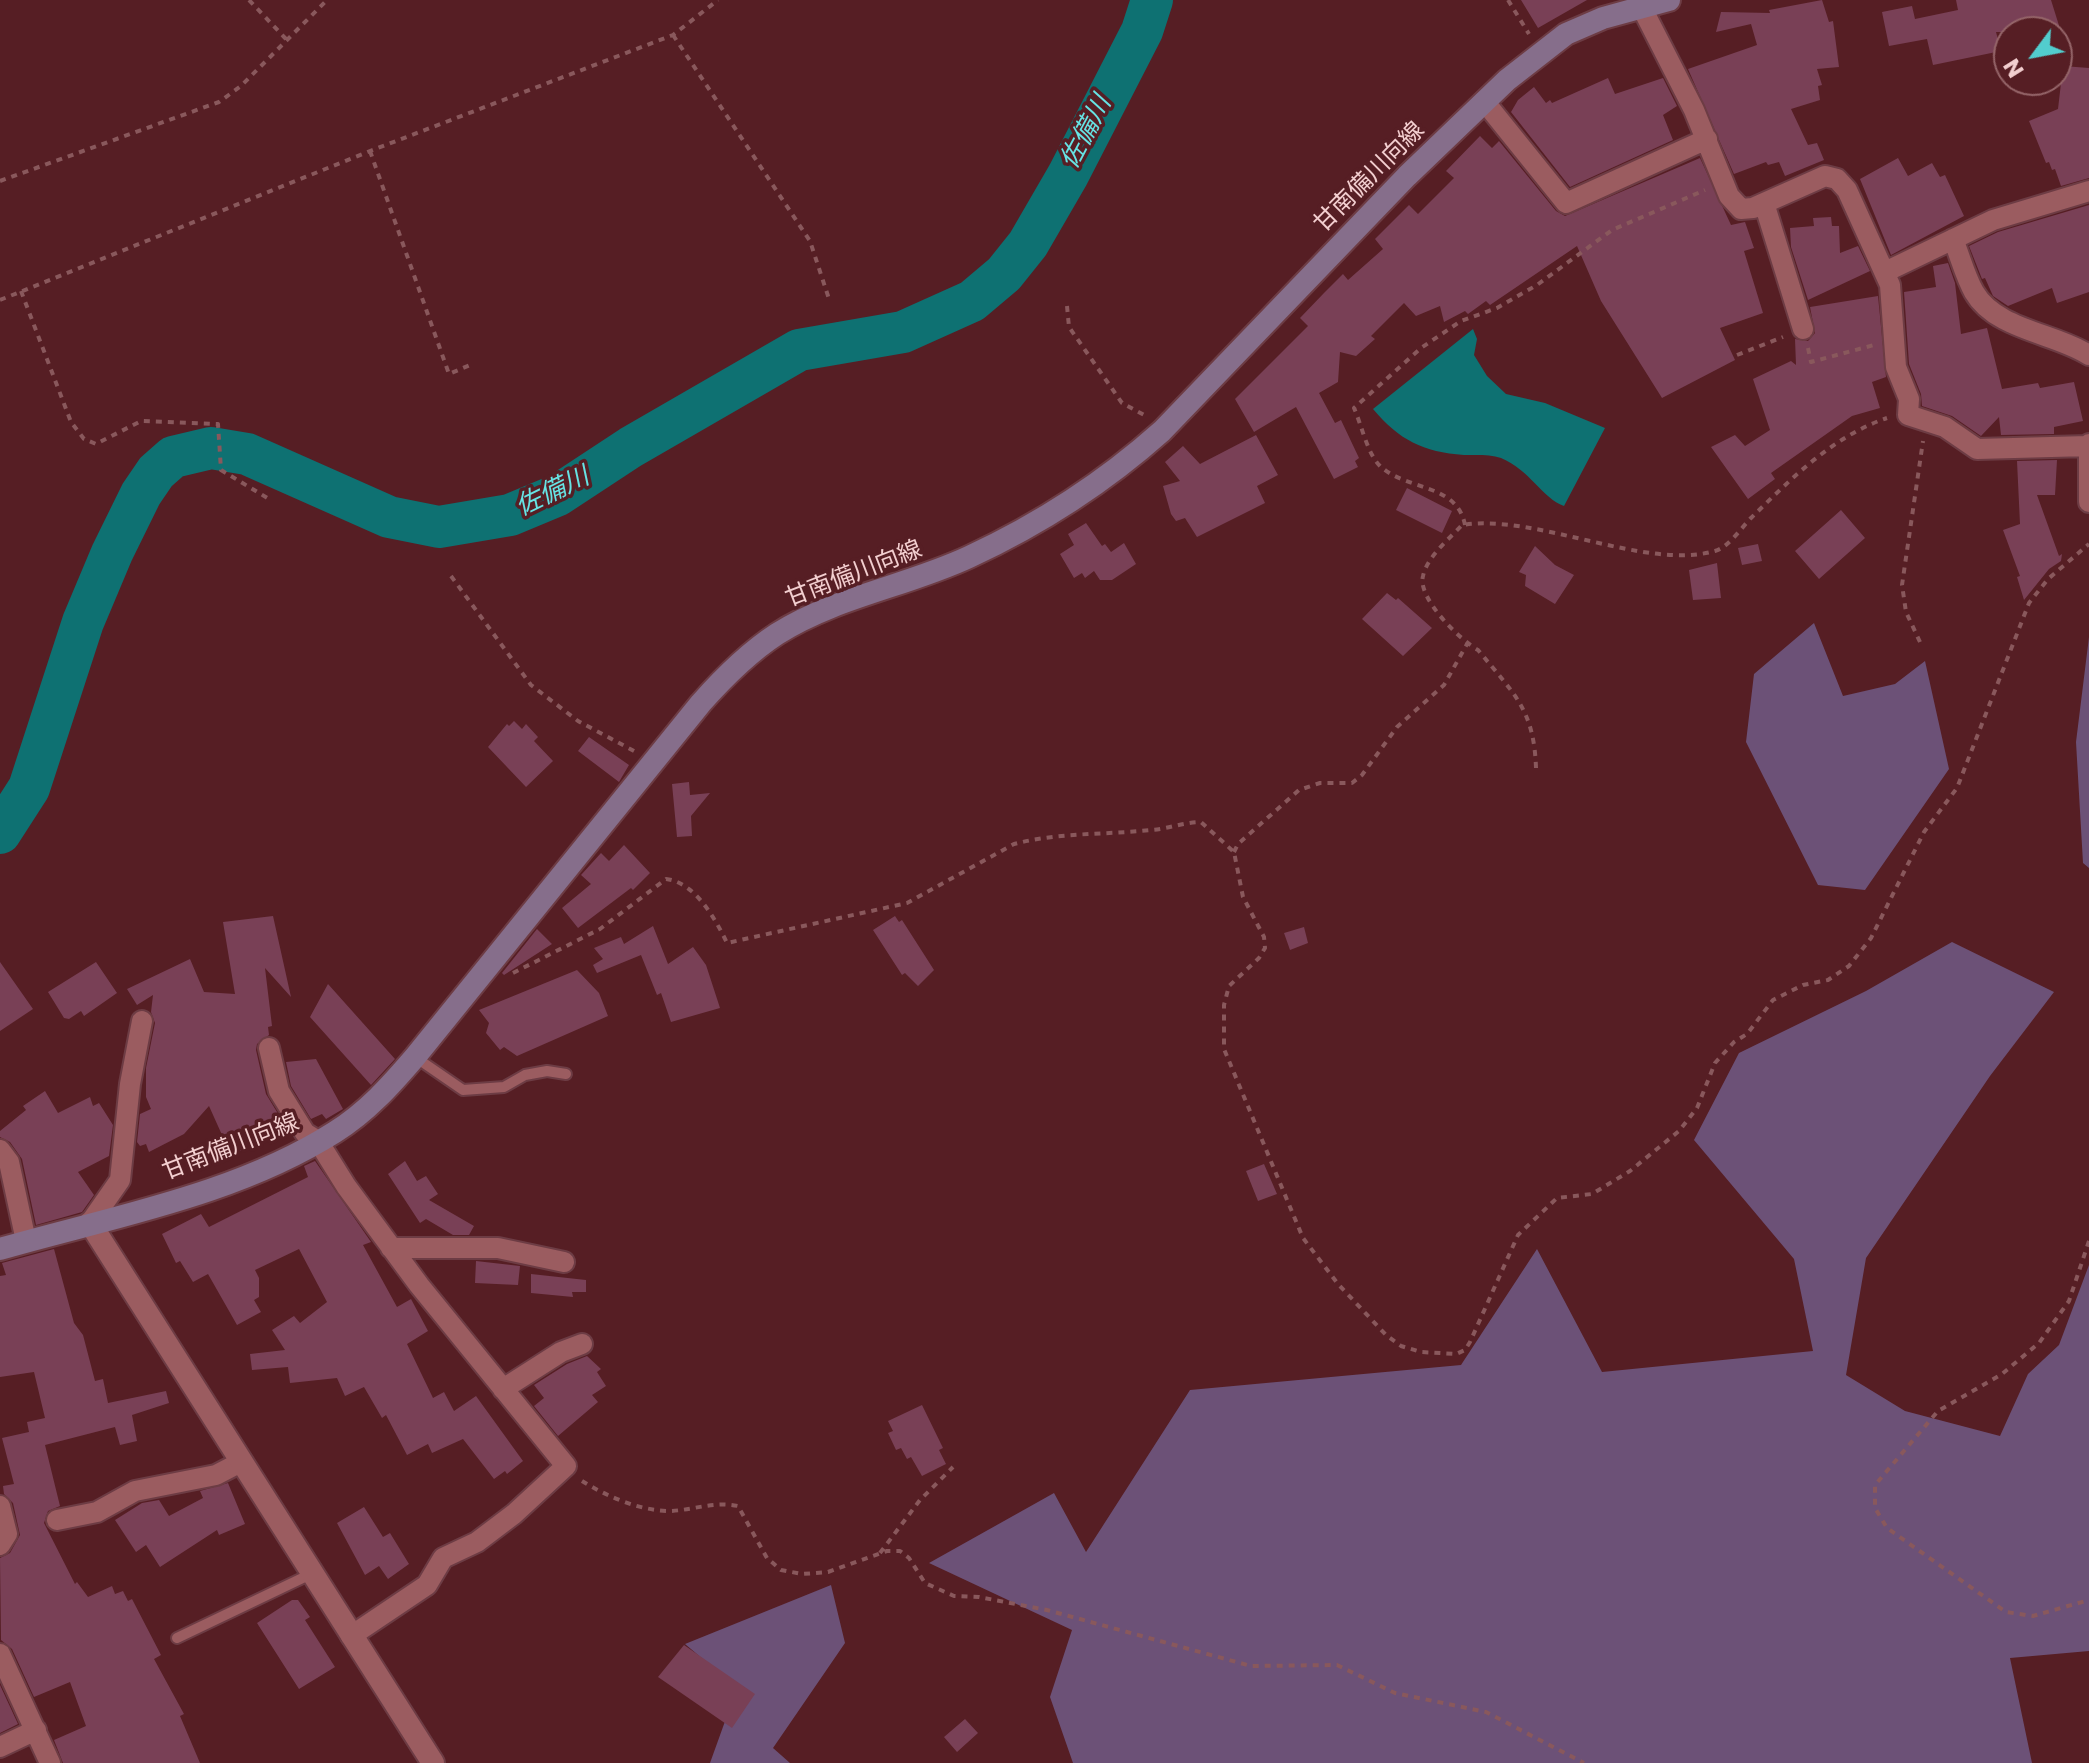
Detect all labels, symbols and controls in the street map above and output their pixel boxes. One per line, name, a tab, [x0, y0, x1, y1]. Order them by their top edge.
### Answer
north arrow	[1993, 16, 2073, 96]
text: N	[1996, 53, 2031, 83]
water label: 佐備川	[1055, 91, 1119, 175]
street label: 甘南備川向線	[1309, 117, 1431, 239]
water label: 佐備川	[511, 462, 595, 524]
street label: 甘南備川向線	[782, 536, 926, 614]
street label: 甘南備川向線	[159, 1109, 303, 1187]

